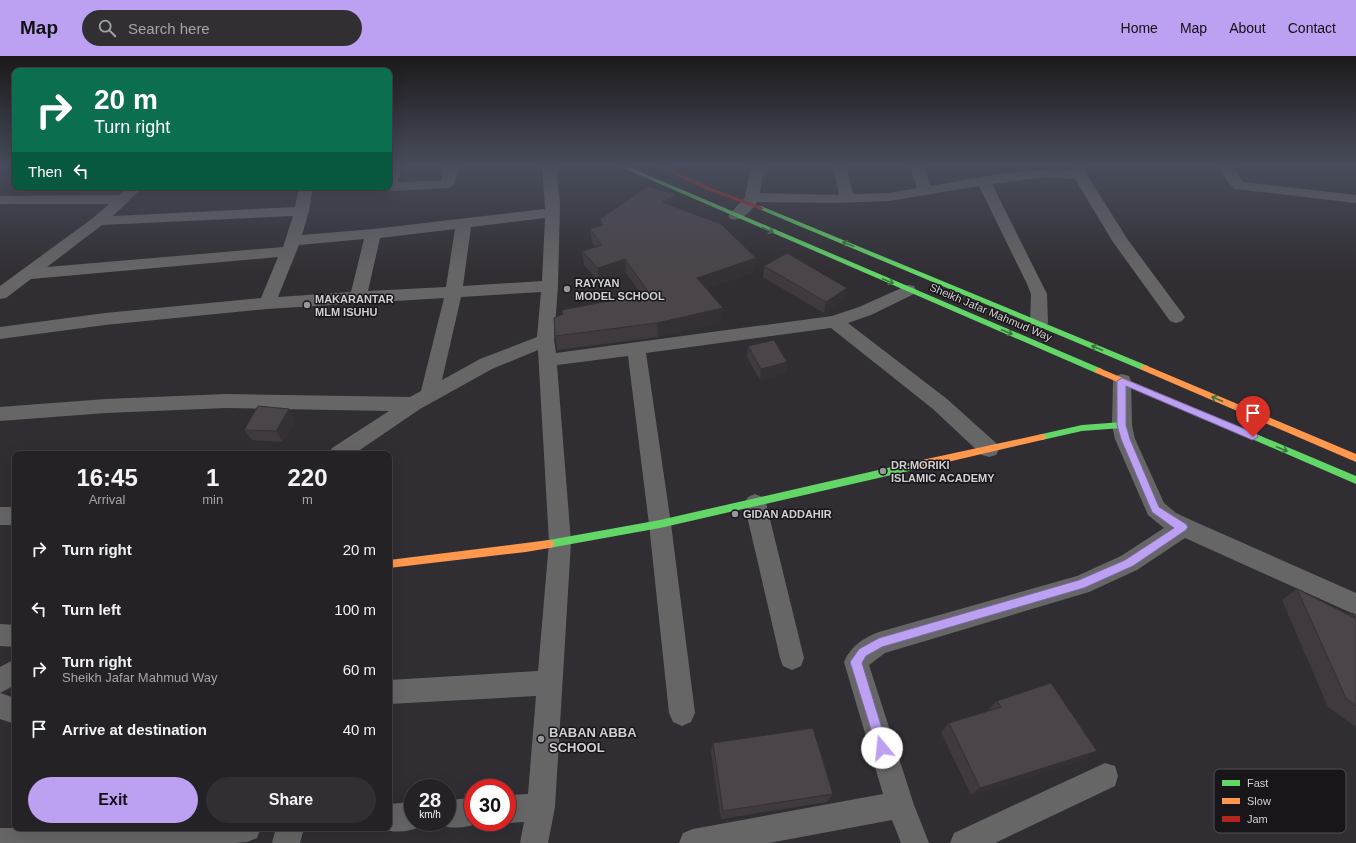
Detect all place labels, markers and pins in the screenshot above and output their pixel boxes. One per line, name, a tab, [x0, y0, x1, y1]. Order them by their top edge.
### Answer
place label: RAYYAN MODEL SCHOOL	[575, 277, 665, 302]
marker: RAYYAN MODEL SCHOOL	[562, 284, 572, 294]
place label: MAKARANTAR MLM ISUHU	[315, 293, 394, 318]
marker: MAKARANTAR MLM ISUHU	[302, 300, 312, 310]
pin	[1236, 396, 1270, 437]
place label: DR.MORIKI ISLAMIC ACADEMY	[891, 459, 995, 484]
marker: DR.MORIKI ISLAMIC ACADEMY	[878, 466, 888, 476]
place label: GIDAN ADDAHIR	[743, 508, 832, 520]
marker: GIDAN ADDAHIR	[730, 509, 740, 519]
place label: BABAN ABBA SCHOOL	[549, 725, 637, 755]
marker: BABAN ABBA SCHOOL	[536, 734, 546, 744]

